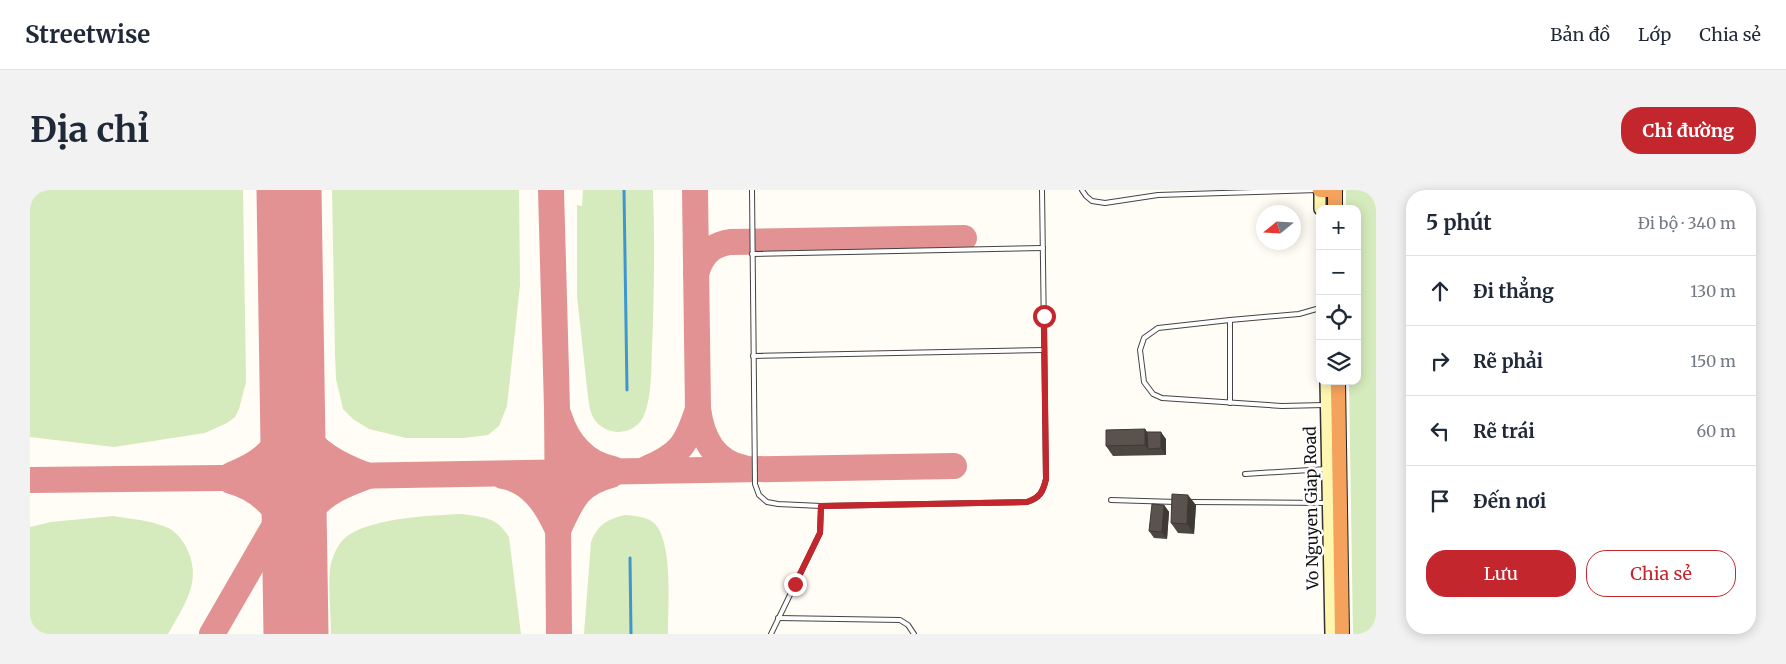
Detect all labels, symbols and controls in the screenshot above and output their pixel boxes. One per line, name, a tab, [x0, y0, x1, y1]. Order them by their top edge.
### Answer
text: Streetwise	[25, 19, 150, 50]
text: Bản đồ	[1550, 23, 1610, 46]
text: Lớp	[1638, 23, 1671, 46]
text: Chia sẻ	[1699, 23, 1761, 46]
button: Chỉ đường	[1621, 107, 1756, 154]
text: Địa chỉ	[30, 108, 149, 152]
north arrow	[1256, 205, 1301, 250]
map controls	[1316, 205, 1361, 385]
button: +	[1316, 205, 1361, 250]
text: 5 phút	[1426, 209, 1492, 236]
text: Đi bộ · 340 m	[1638, 213, 1736, 233]
button: −	[1316, 250, 1361, 295]
icon: ahead	[1426, 277, 1454, 305]
text: Đi thẳng	[1473, 279, 1554, 303]
text: 130 m	[1690, 281, 1736, 301]
button: locate	[1316, 295, 1361, 340]
route start	[1033, 305, 1056, 328]
button: layers	[1316, 340, 1361, 385]
icon: right	[1426, 347, 1454, 375]
text: Rẽ phải	[1473, 349, 1543, 373]
text: 150 m	[1690, 351, 1736, 371]
icon: left	[1426, 417, 1454, 445]
text: Rẽ trái	[1473, 419, 1535, 443]
text: 60 m	[1696, 421, 1736, 441]
street label: Vo Nguyen Giap Road	[1300, 426, 1322, 591]
icon: arrive	[1426, 487, 1454, 515]
text: Đến nơi	[1473, 489, 1546, 513]
button: Lưu	[1426, 550, 1576, 597]
button: Chia sẻ	[1586, 550, 1736, 597]
route end	[784, 573, 807, 596]

